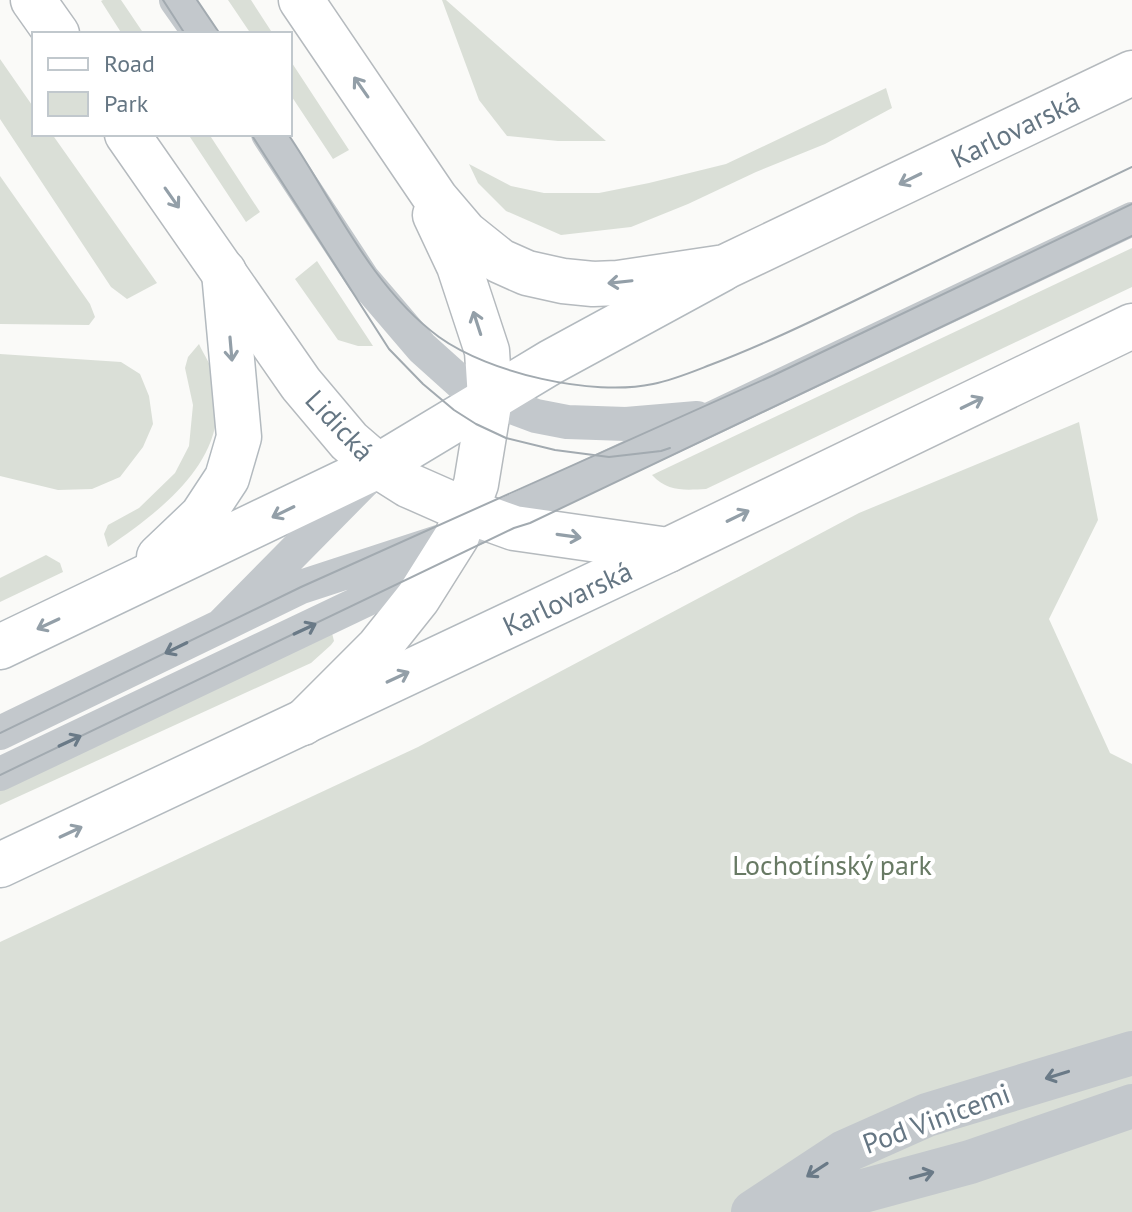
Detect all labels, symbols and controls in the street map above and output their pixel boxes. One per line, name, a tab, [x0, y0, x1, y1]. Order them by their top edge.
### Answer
legend	[32, 32, 292, 136]
text: Road	[104, 48, 155, 79]
one-way arrow	[353, 76, 369, 98]
street label: Karlovarská	[945, 82, 1085, 176]
text: Park	[104, 88, 149, 119]
one-way arrow	[898, 172, 922, 187]
one-way arrow	[164, 186, 180, 208]
one-way arrow	[607, 275, 634, 290]
one-way arrow	[469, 310, 484, 335]
one-way arrow	[224, 335, 239, 362]
street label: Lidická	[298, 381, 382, 469]
one-way arrow	[960, 395, 984, 410]
one-way arrow	[271, 505, 295, 520]
one-way arrow	[725, 508, 749, 523]
one-way arrow	[556, 529, 581, 544]
street label: Karlovarská	[496, 552, 638, 644]
one-way arrow	[36, 617, 60, 632]
one-way arrow	[293, 621, 317, 636]
one-way arrow	[165, 641, 189, 656]
one-way arrow	[386, 669, 410, 684]
one-way arrow	[58, 733, 82, 748]
one-way arrow	[58, 824, 82, 839]
park label: Lochotínský park	[732, 846, 932, 883]
one-way arrow	[1045, 1068, 1071, 1083]
street label: Pod Vinicemi	[857, 1074, 1015, 1162]
one-way arrow	[806, 1162, 828, 1179]
one-way arrow	[908, 1167, 934, 1182]

